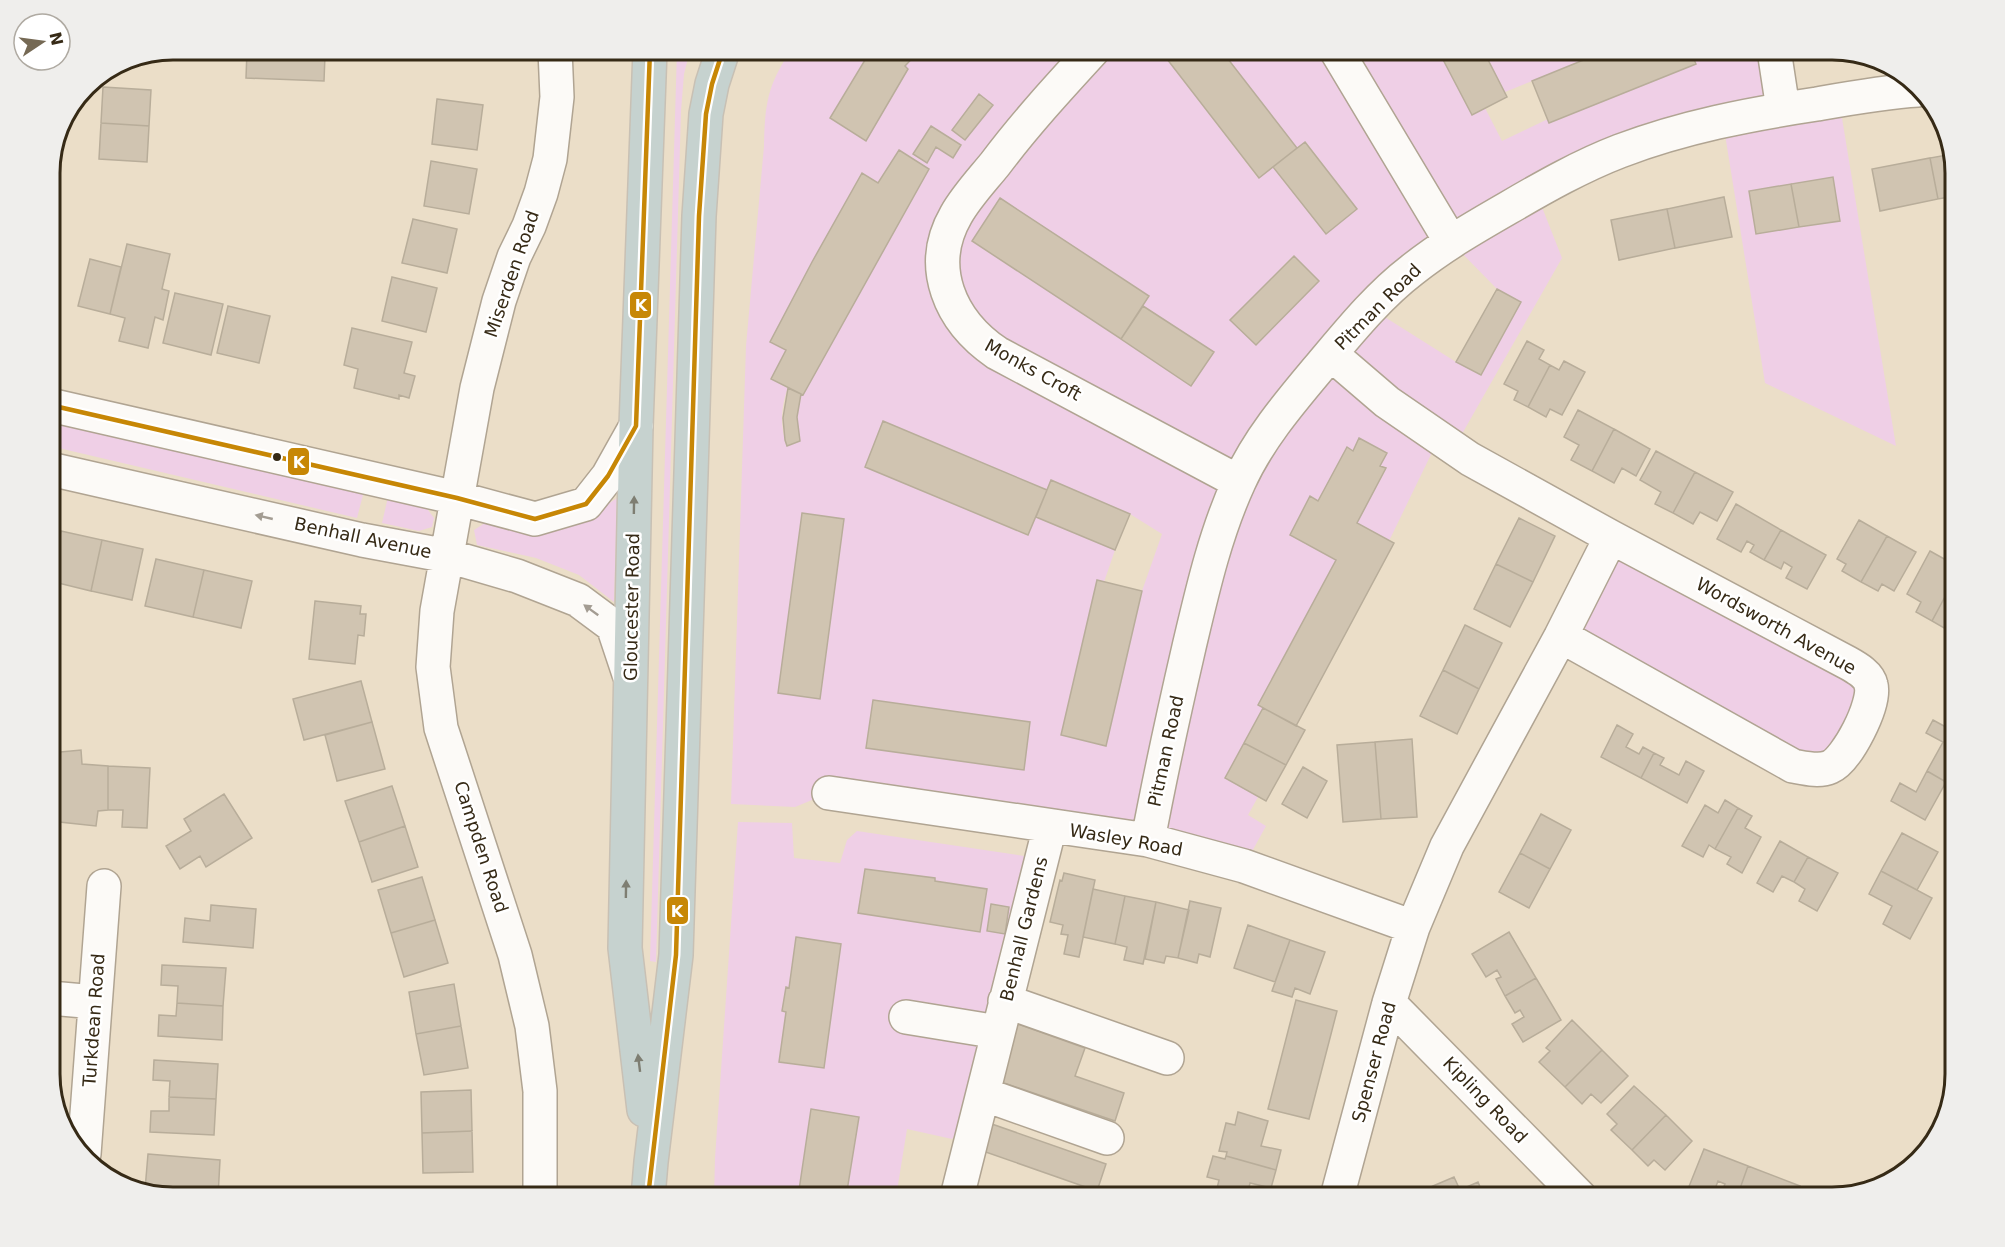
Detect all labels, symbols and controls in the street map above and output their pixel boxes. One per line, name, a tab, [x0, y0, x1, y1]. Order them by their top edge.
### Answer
north arrow	[12, 12, 72, 72]
text: N	[45, 30, 67, 47]
street label: Miserden Road	[480, 208, 543, 340]
street label: Pitman Road	[1330, 259, 1425, 354]
line badge: K	[629, 291, 652, 319]
text: K	[635, 296, 648, 315]
street label: Monks Croft	[981, 334, 1085, 405]
line badge: K	[287, 447, 310, 476]
unlabelled marker	[271, 451, 283, 463]
text: K	[293, 453, 306, 472]
one-way arrow	[629, 496, 639, 515]
one-way arrow	[255, 512, 273, 522]
street label: Benhall Avenue	[293, 513, 434, 562]
street label: Gloucester Road	[620, 533, 643, 681]
street label: Wordsworth Avenue	[1693, 573, 1860, 678]
one-way arrow	[584, 604, 600, 616]
street label: Pitman Road	[1143, 693, 1188, 809]
street label: Campden Road	[450, 778, 513, 915]
street label: Wasley Road	[1068, 819, 1184, 860]
street label: Benhall Gardens	[995, 854, 1052, 1003]
one-way arrow	[621, 880, 631, 899]
line badge: K	[666, 896, 689, 925]
text: K	[671, 902, 684, 921]
street label: Turkdean Road	[78, 953, 109, 1088]
street label: Spenser Road	[1347, 999, 1400, 1125]
street label: Kipling Road	[1439, 1052, 1532, 1147]
one-way arrow	[634, 1053, 643, 1072]

